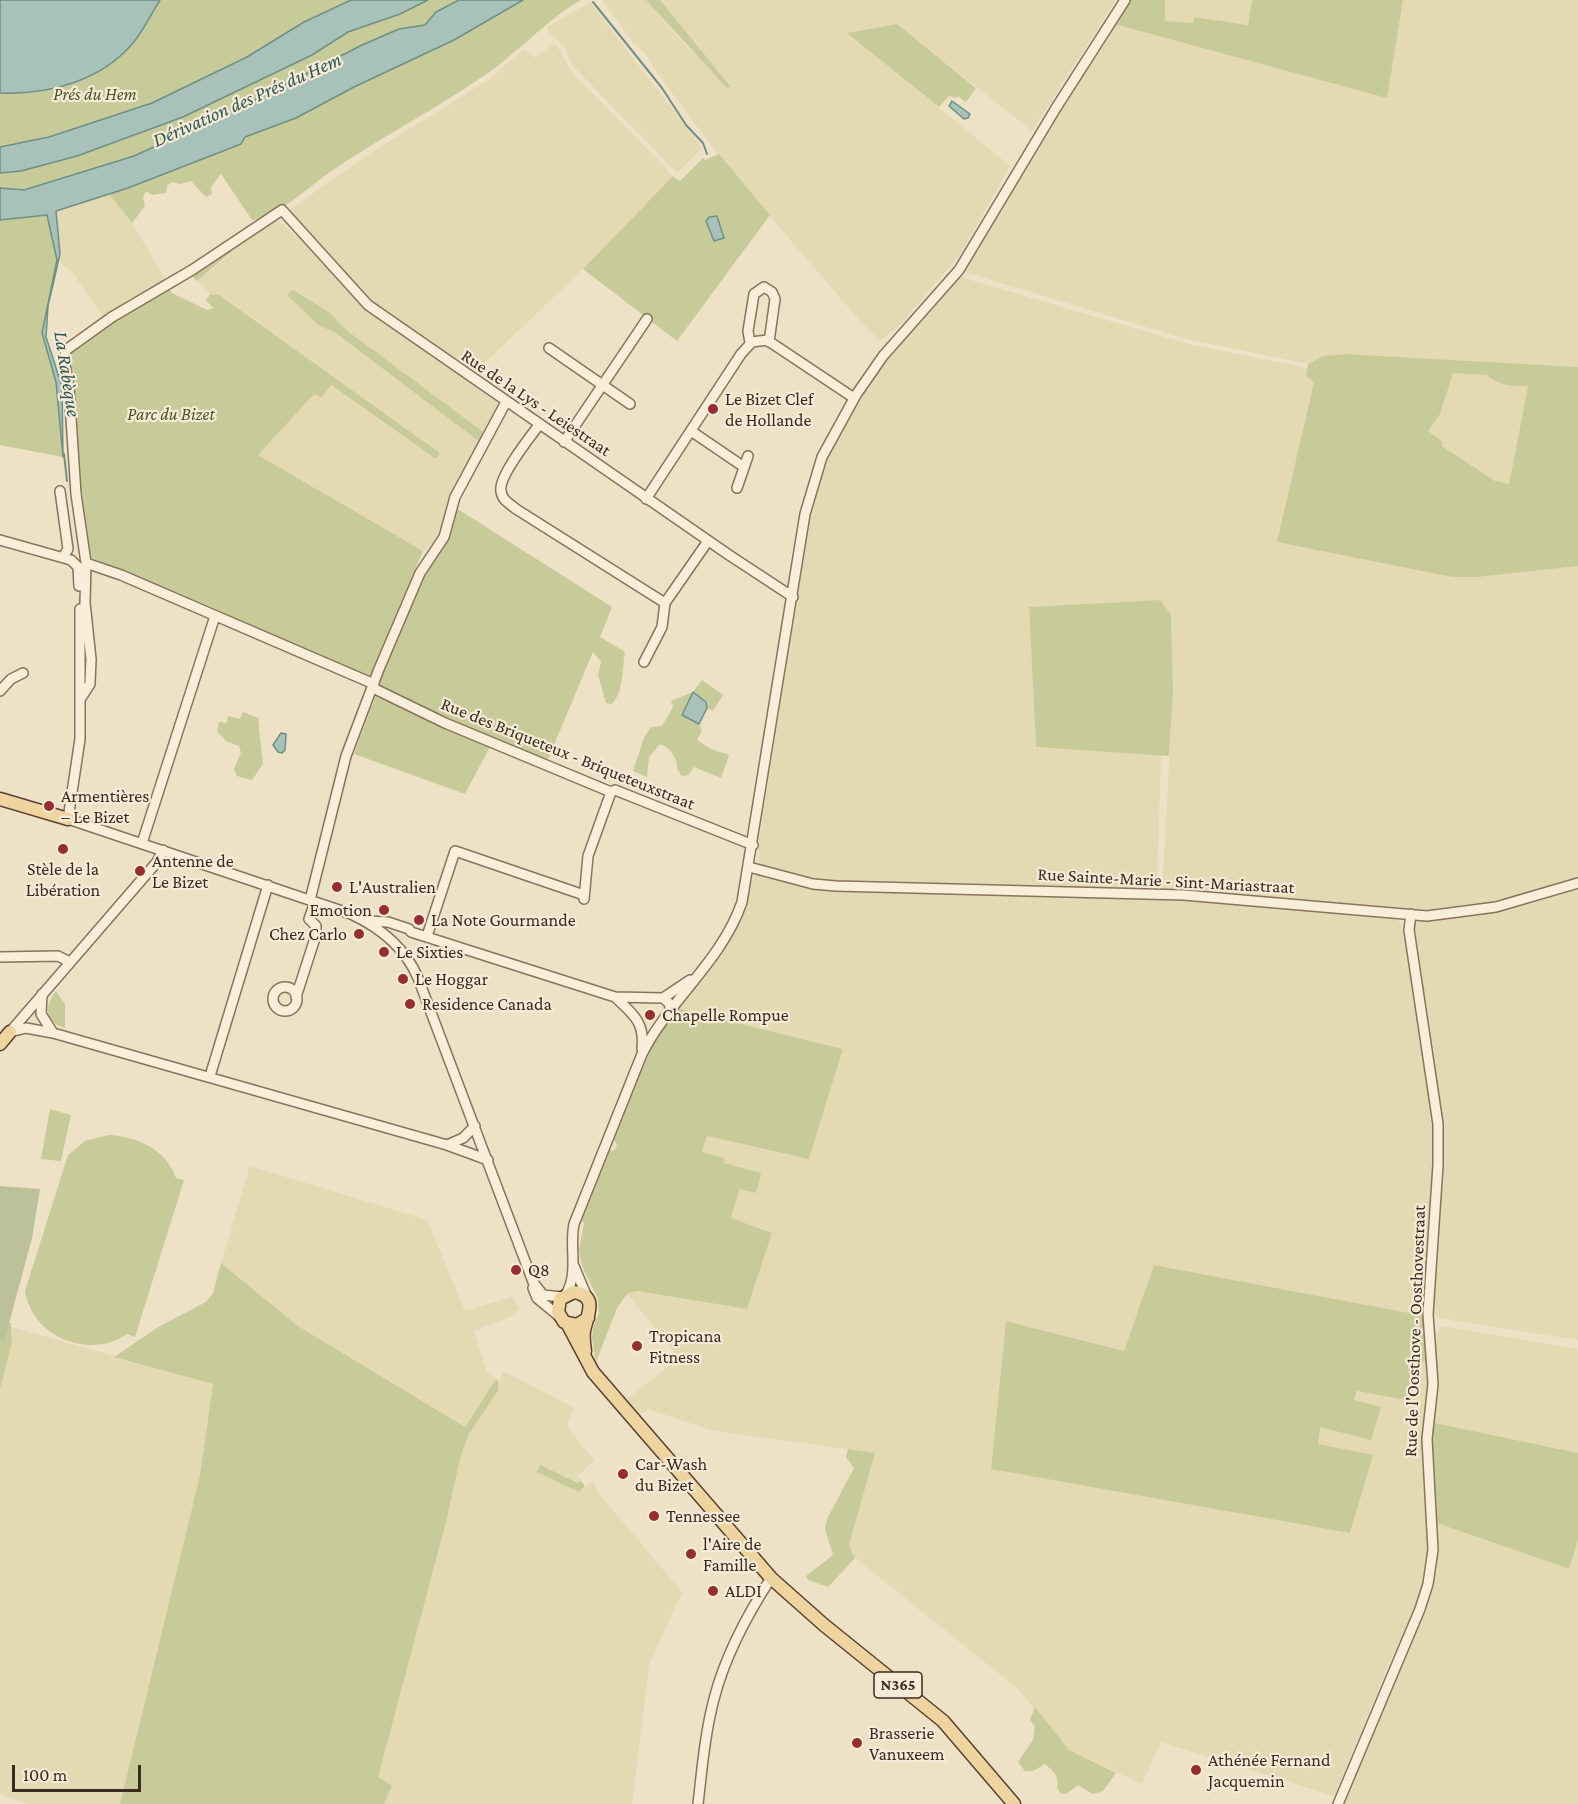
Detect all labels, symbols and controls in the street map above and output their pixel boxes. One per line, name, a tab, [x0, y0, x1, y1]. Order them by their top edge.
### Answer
water label: Dérivation des Prés du Hem	[149, 47, 345, 153]
park label: Prés du Hem	[53, 83, 137, 105]
water label: La Rabèque	[48, 329, 86, 419]
street label: Rue de la Lys - Leiestraat	[457, 345, 615, 461]
place label: Le Bizet Clef de Hollande	[725, 388, 813, 430]
marker: Le Bizet Clef de Hollande	[706, 402, 720, 416]
park label: Parc du Bizet	[127, 403, 215, 425]
street label: Rue des Briqueteux - Briqueteuxstraat	[438, 693, 698, 815]
place label: Armentières – Le Bizet	[61, 785, 149, 828]
marker: Armentières – Le Bizet	[42, 799, 56, 813]
marker: Stèle de la Libération	[56, 842, 70, 856]
place label: Antenne de Le Bizet	[152, 850, 234, 892]
place label: Stèle de la Libération	[26, 858, 100, 900]
street label: Rue Sainte-Marie - Sint-Mariastraat	[1037, 863, 1295, 899]
marker: Antenne de Le Bizet	[133, 864, 147, 878]
place label: L'Australien	[349, 876, 436, 898]
marker: L'Australien	[330, 880, 344, 894]
place label: Emotion	[310, 899, 372, 921]
marker: Emotion	[377, 903, 391, 917]
place label: La Note Gourmande	[431, 909, 576, 931]
marker: La Note Gourmande	[412, 913, 426, 927]
place label: Chez Carlo	[269, 923, 347, 945]
marker: Chez Carlo	[352, 927, 366, 941]
place label: Le Sixties	[396, 941, 463, 963]
marker: Le Sixties	[377, 945, 391, 959]
place label: Le Hoggar	[415, 968, 488, 990]
marker: Le Hoggar	[396, 972, 410, 986]
place label: Residence Canada	[422, 993, 552, 1015]
marker: Residence Canada	[403, 997, 417, 1011]
place label: Chapelle Rompue	[662, 1004, 789, 1026]
marker: Chapelle Rompue	[643, 1008, 657, 1022]
street label: Rue de l'Oosthove - Oosthovestraat	[1400, 1204, 1430, 1458]
place label: Q8	[528, 1259, 550, 1281]
marker: Q8	[509, 1263, 523, 1277]
place label: Tropicana Fitness	[649, 1325, 722, 1368]
marker: Tropicana Fitness	[630, 1339, 644, 1353]
place label: Car-Wash du Bizet	[635, 1453, 707, 1496]
marker: Car-Wash du Bizet	[616, 1467, 630, 1481]
place label: Tennessee	[666, 1505, 740, 1527]
marker: Tennessee	[647, 1509, 661, 1523]
place label: l'Aire de Famille	[703, 1533, 761, 1576]
marker: l'Aire de Famille	[684, 1547, 698, 1561]
place label: ALDI	[725, 1580, 762, 1602]
marker: ALDI	[706, 1584, 720, 1598]
road number: N365	[874, 1672, 922, 1698]
place label: Brasserie Vanuxeem	[869, 1722, 944, 1764]
marker: Brasserie Vanuxeem	[850, 1736, 864, 1750]
place label: Athénée Fernand Jacquemin	[1208, 1749, 1330, 1792]
scale bar	[15, 1753, 144, 1791]
marker: Athénée Fernand Jacquemin	[1189, 1763, 1203, 1777]
text: 100 m	[23, 1765, 67, 1785]

